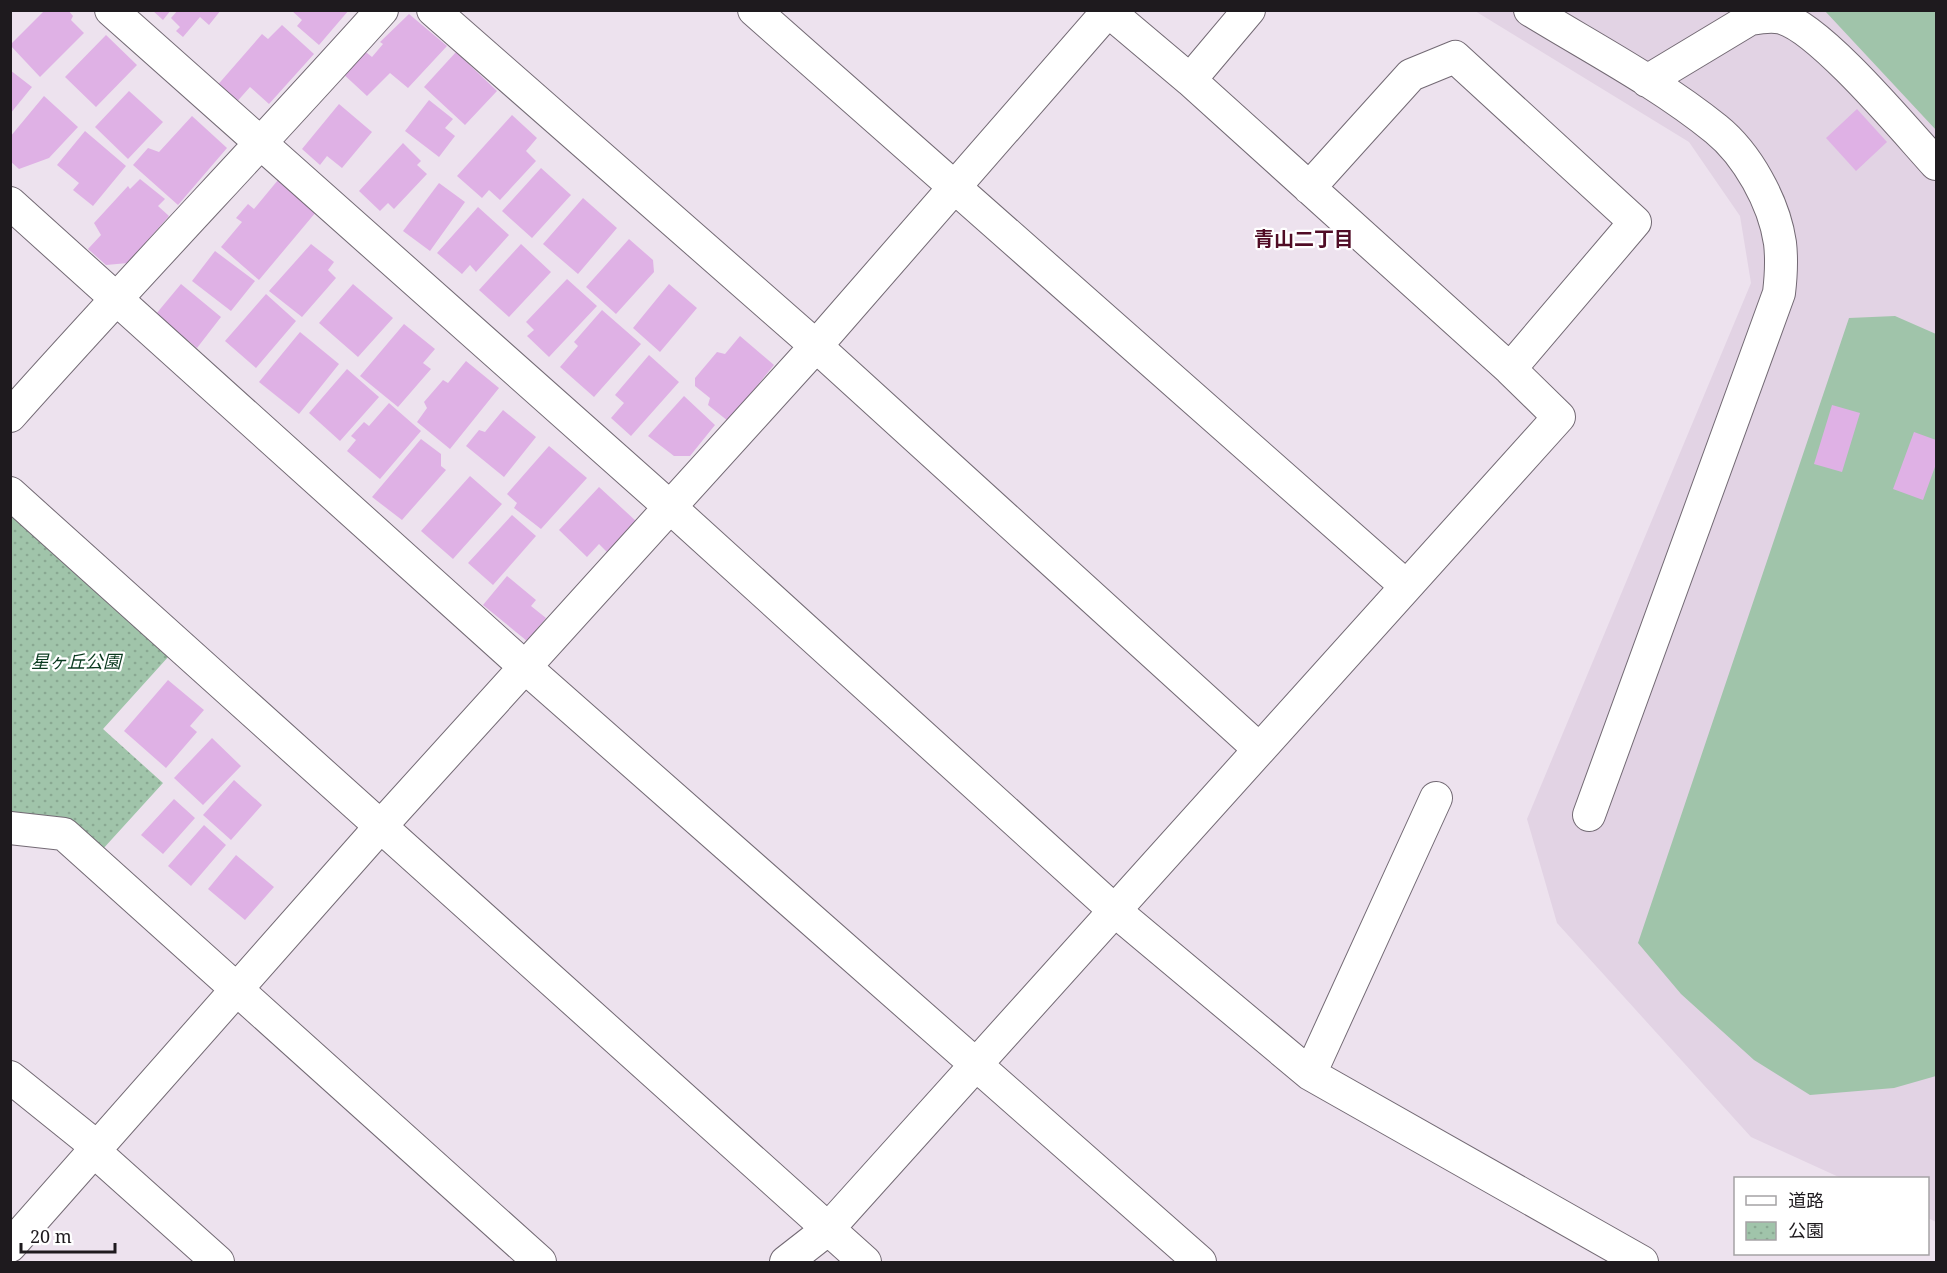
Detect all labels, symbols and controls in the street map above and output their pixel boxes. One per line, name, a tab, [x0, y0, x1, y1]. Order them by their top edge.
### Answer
district label: 青山二丁目	[1254, 225, 1354, 252]
park label: 星ヶ丘公園	[31, 649, 124, 673]
legend	[1734, 1177, 1929, 1255]
text: 道路	[1788, 1188, 1824, 1212]
scale bar	[21, 1216, 116, 1254]
text: 公園	[1788, 1218, 1824, 1242]
text: 20 m	[30, 1224, 72, 1248]

